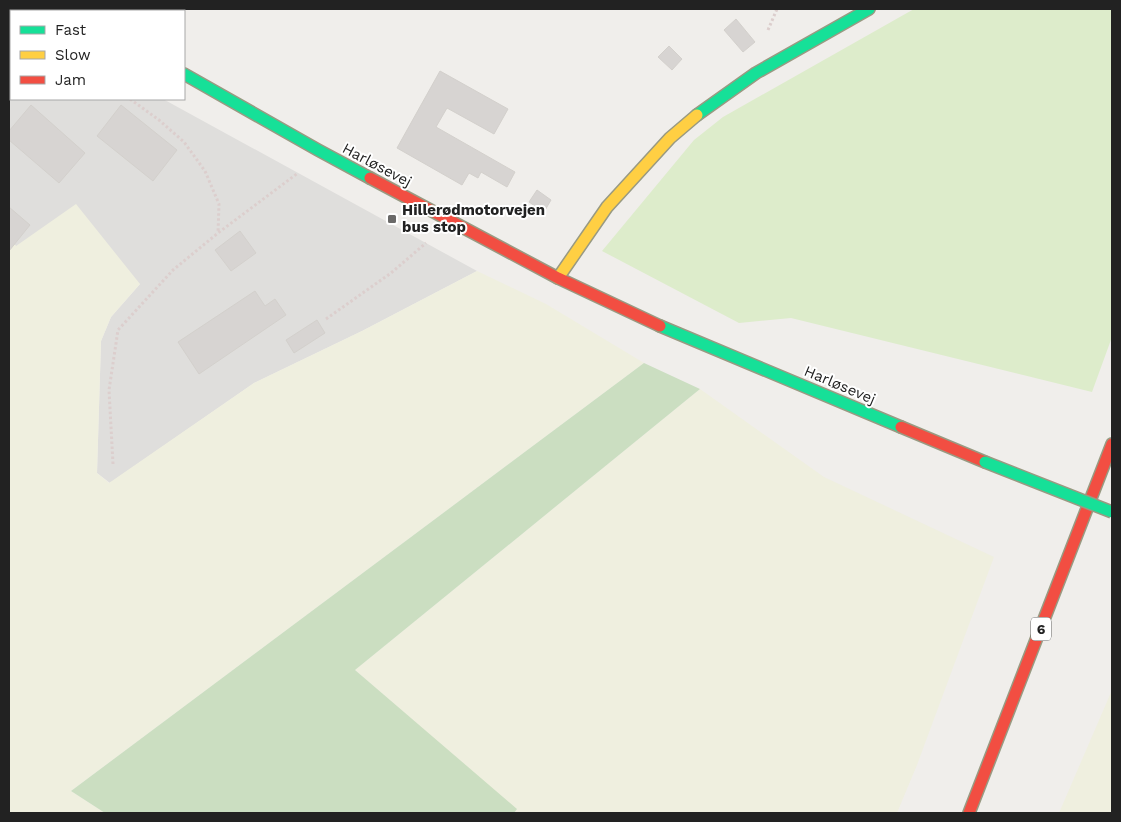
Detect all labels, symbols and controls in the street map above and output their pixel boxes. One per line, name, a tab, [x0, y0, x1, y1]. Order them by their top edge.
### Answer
legend	[10, 10, 185, 100]
text: Fast	[55, 21, 87, 39]
text: Slow	[55, 46, 91, 64]
text: Jam	[55, 71, 86, 89]
street label: Harløsevej	[339, 139, 415, 191]
place label: Hillerødmotorvejen bus stop	[402, 201, 545, 236]
marker: Hillerødmotorvejen bus stop	[386, 213, 398, 225]
street label: Harløsevej	[802, 362, 878, 408]
road number: 6	[1031, 618, 1051, 640]

